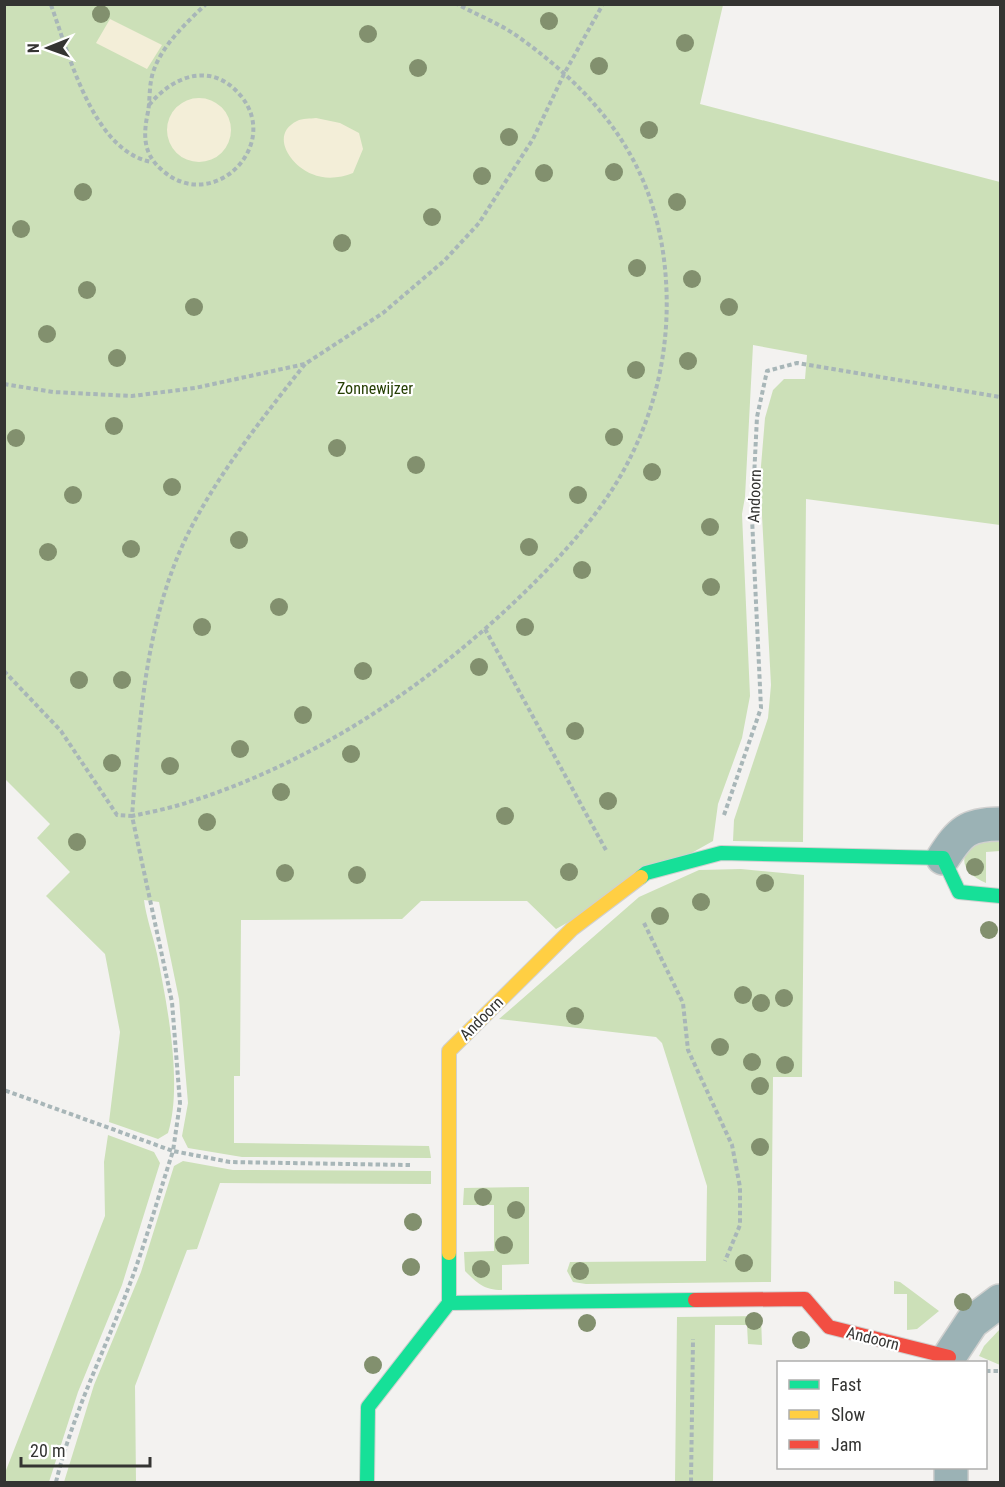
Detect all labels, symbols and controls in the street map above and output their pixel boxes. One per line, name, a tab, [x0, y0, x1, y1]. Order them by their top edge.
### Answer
north arrow	[18, 18, 78, 78]
text: N	[24, 43, 43, 53]
park label: Zonnewijzer	[337, 379, 413, 398]
street label: Andoorn	[744, 469, 765, 523]
street label: Andoorn	[456, 993, 507, 1044]
street label: Andoorn	[845, 1323, 901, 1354]
legend	[777, 1361, 987, 1469]
text: Fast	[831, 1374, 862, 1395]
text: Slow	[831, 1404, 866, 1425]
scale bar	[21, 1430, 150, 1468]
text: Jam	[831, 1434, 862, 1455]
text: 20 m	[30, 1440, 65, 1461]

